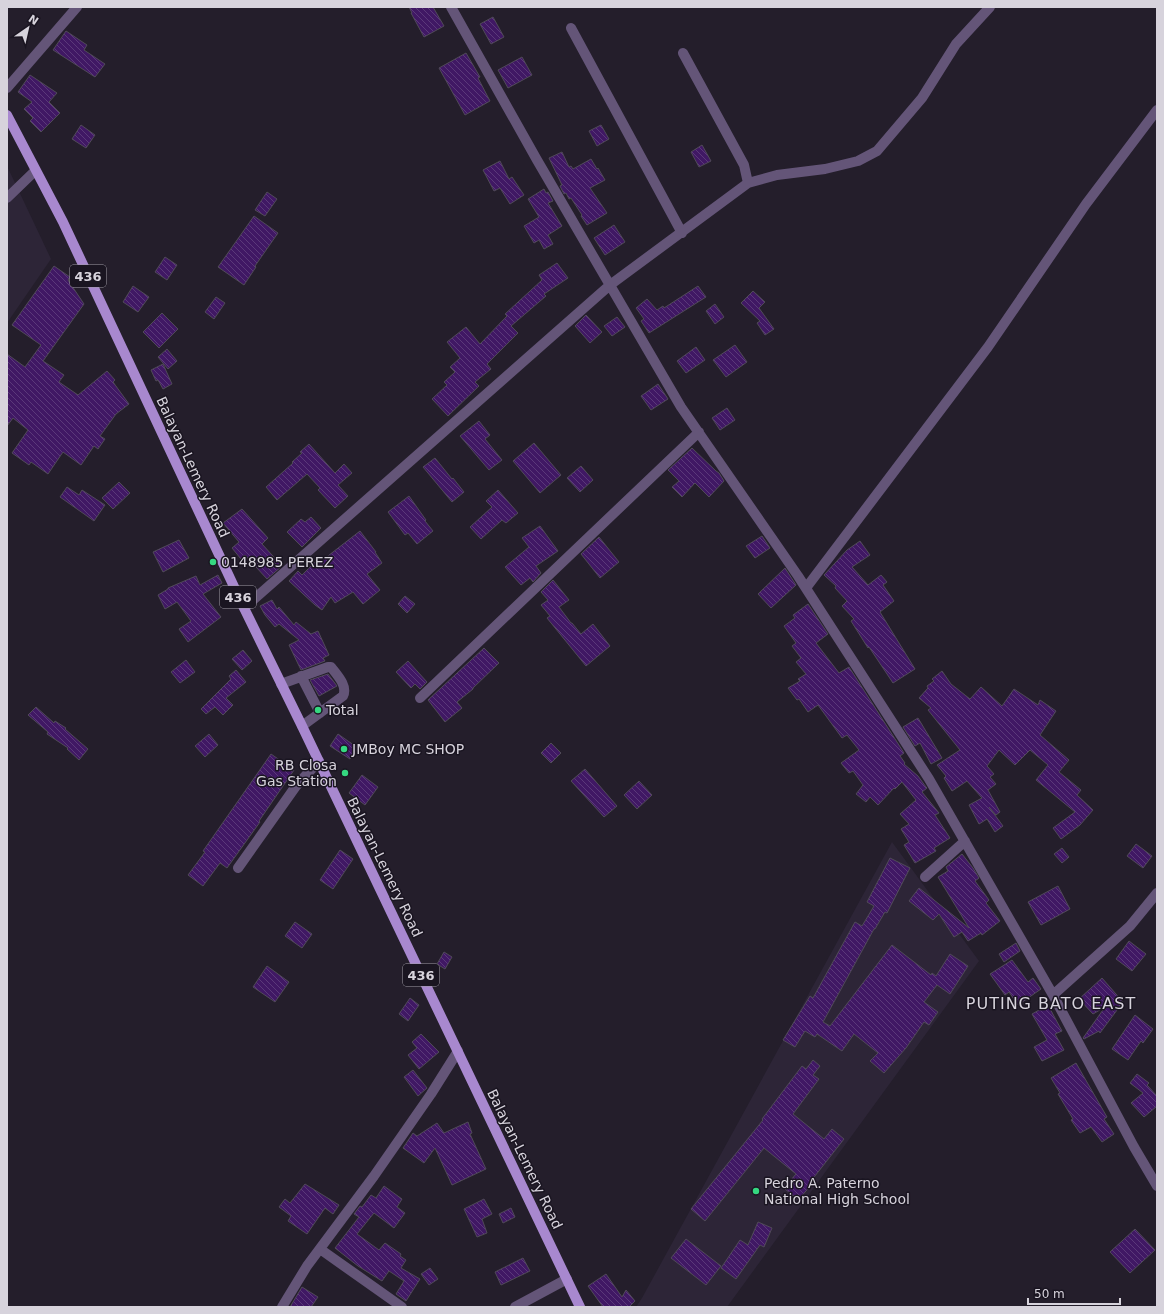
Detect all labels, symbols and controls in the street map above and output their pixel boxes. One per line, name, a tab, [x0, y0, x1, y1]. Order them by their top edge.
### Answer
north arrow	[8, 8, 48, 48]
text: N	[26, 12, 41, 28]
road number: 436	[70, 265, 106, 287]
street label: Balayan-Lemery Road	[153, 394, 233, 540]
place label: 0148985 PEREZ	[221, 554, 333, 570]
marker: 0148985 PEREZ	[208, 557, 218, 567]
road number: 436	[220, 586, 256, 608]
place label: Total	[325, 702, 359, 718]
marker: Total	[313, 705, 323, 715]
place label: JMBoy MC SHOP	[351, 741, 464, 757]
marker: JMBoy MC SHOP	[339, 744, 349, 754]
place label: RB Closa Gas Station	[256, 757, 337, 789]
marker: RB Closa Gas Station	[340, 768, 350, 778]
street label: Balayan-Lemery Road	[344, 795, 426, 939]
road number: 436	[403, 964, 439, 986]
district label: PUTING BATO EAST	[966, 994, 1136, 1013]
street label: Balayan-Lemery Road	[484, 1087, 566, 1231]
place label: Pedro A. Paterno National High School	[764, 1175, 910, 1207]
marker: Pedro A. Paterno National High School	[751, 1186, 761, 1196]
scale bar	[1028, 1280, 1120, 1306]
text: 50 m	[1034, 1287, 1065, 1301]

